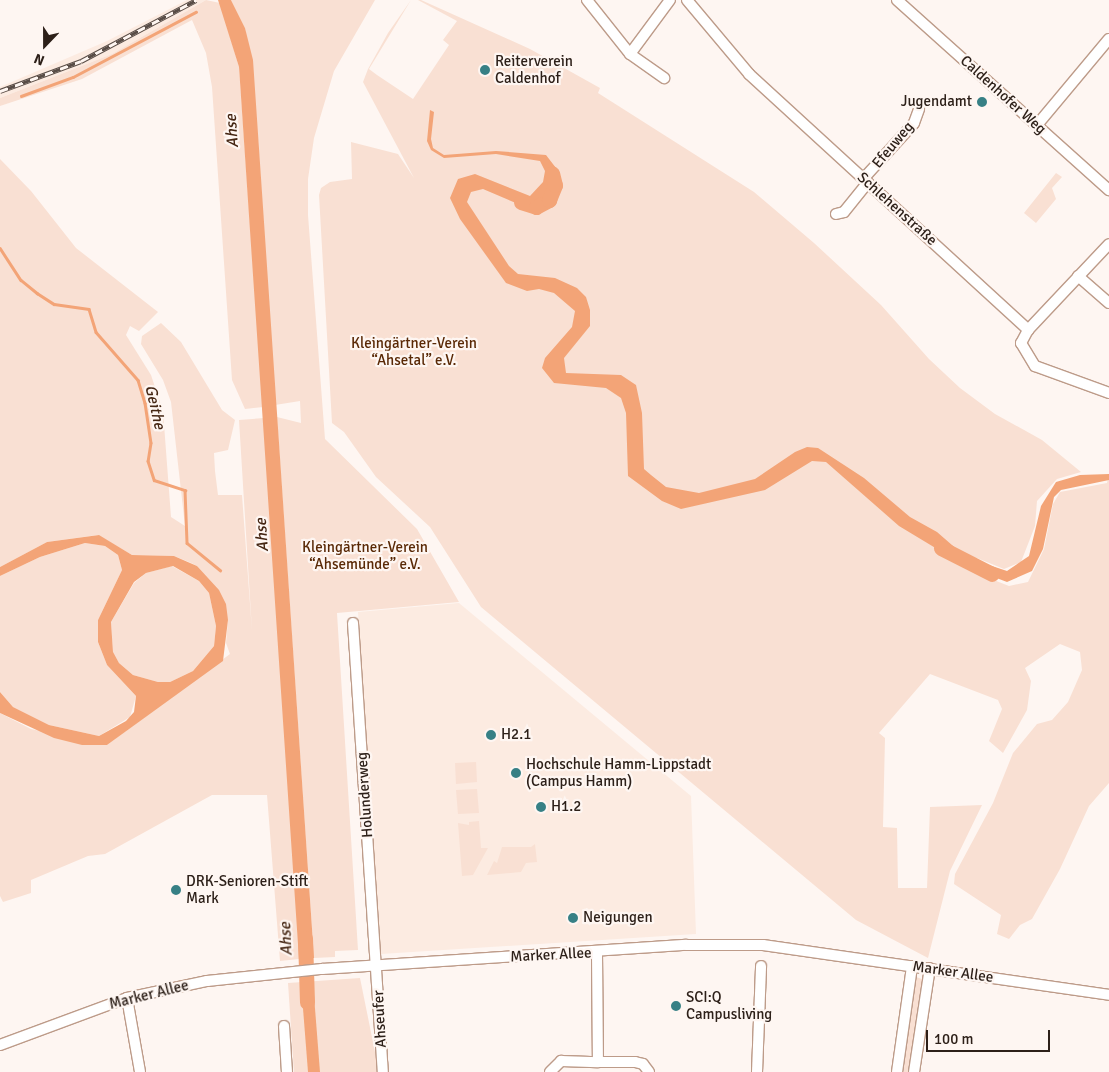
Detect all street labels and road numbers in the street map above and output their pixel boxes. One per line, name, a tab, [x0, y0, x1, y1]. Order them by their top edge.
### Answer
street label: Caldenhofer Weg	[956, 52, 1050, 138]
street label: Efeuweg	[868, 118, 918, 172]
street label: Schlehenstraße	[853, 169, 941, 249]
street label: Holunderweg	[353, 752, 377, 838]
street label: Marker Allee	[510, 944, 592, 966]
street label: Marker Allee	[911, 957, 995, 987]
street label: Marker Allee	[107, 976, 191, 1014]
street label: Ahseufer	[370, 990, 390, 1048]

